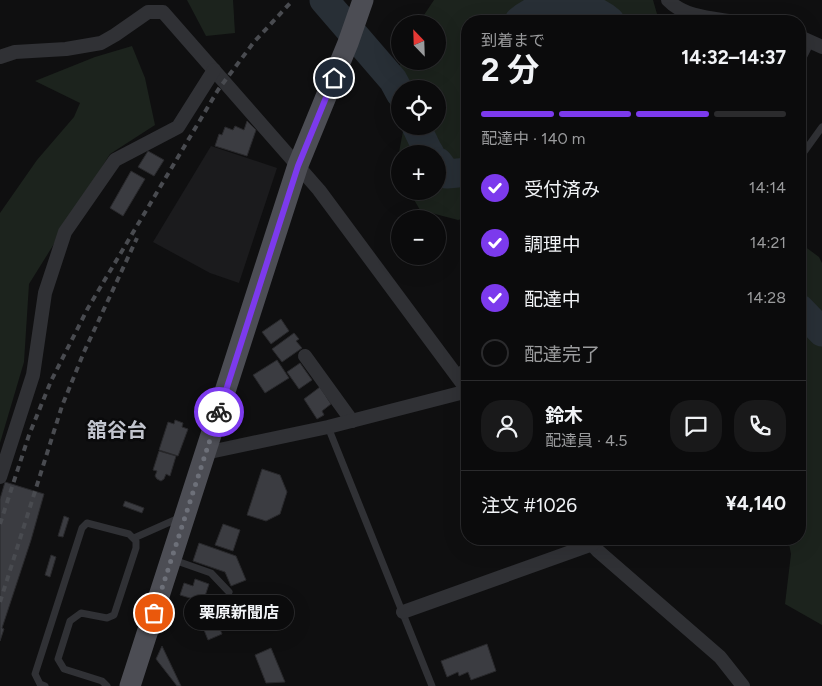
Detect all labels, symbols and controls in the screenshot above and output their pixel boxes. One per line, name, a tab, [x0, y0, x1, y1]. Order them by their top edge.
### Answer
north arrow	[391, 15, 446, 70]
map controls	[391, 15, 446, 265]
text: 到着まで	[481, 31, 545, 50]
text: 14:32–14:37	[681, 46, 786, 69]
text: 2 分	[481, 51, 539, 89]
pin	[313, 57, 355, 99]
icon: home	[320, 64, 348, 92]
button: locate	[391, 80, 446, 135]
text: 配達中 · 140 m	[481, 129, 585, 148]
button: +	[391, 145, 446, 200]
icon: check	[481, 174, 509, 202]
text: 受付済み	[524, 178, 600, 201]
text: 14:14	[749, 178, 786, 197]
button: −	[391, 210, 446, 265]
icon: check	[481, 229, 509, 257]
text: 調理中	[524, 233, 581, 256]
text: 14:21	[750, 233, 786, 252]
icon: check	[481, 284, 509, 312]
text: 配達中	[524, 288, 581, 311]
text: 14:28	[747, 288, 786, 307]
text: 配達完了	[524, 343, 600, 366]
courier	[194, 387, 244, 437]
icon: bike	[205, 398, 233, 426]
button: person	[481, 400, 533, 452]
button: chat	[670, 400, 722, 452]
button: phone	[734, 400, 786, 452]
text: 鈴木	[545, 404, 583, 427]
district label: 舘谷台	[87, 418, 147, 442]
text: 配達員 · 4.5	[545, 431, 627, 450]
text: ¥4,140	[725, 492, 786, 515]
text: 注文 #1026	[481, 494, 577, 517]
pin	[133, 592, 175, 634]
callout: 栗原新聞店	[184, 596, 294, 630]
icon: bag	[140, 599, 168, 627]
text: 栗原新聞店	[199, 603, 279, 622]

